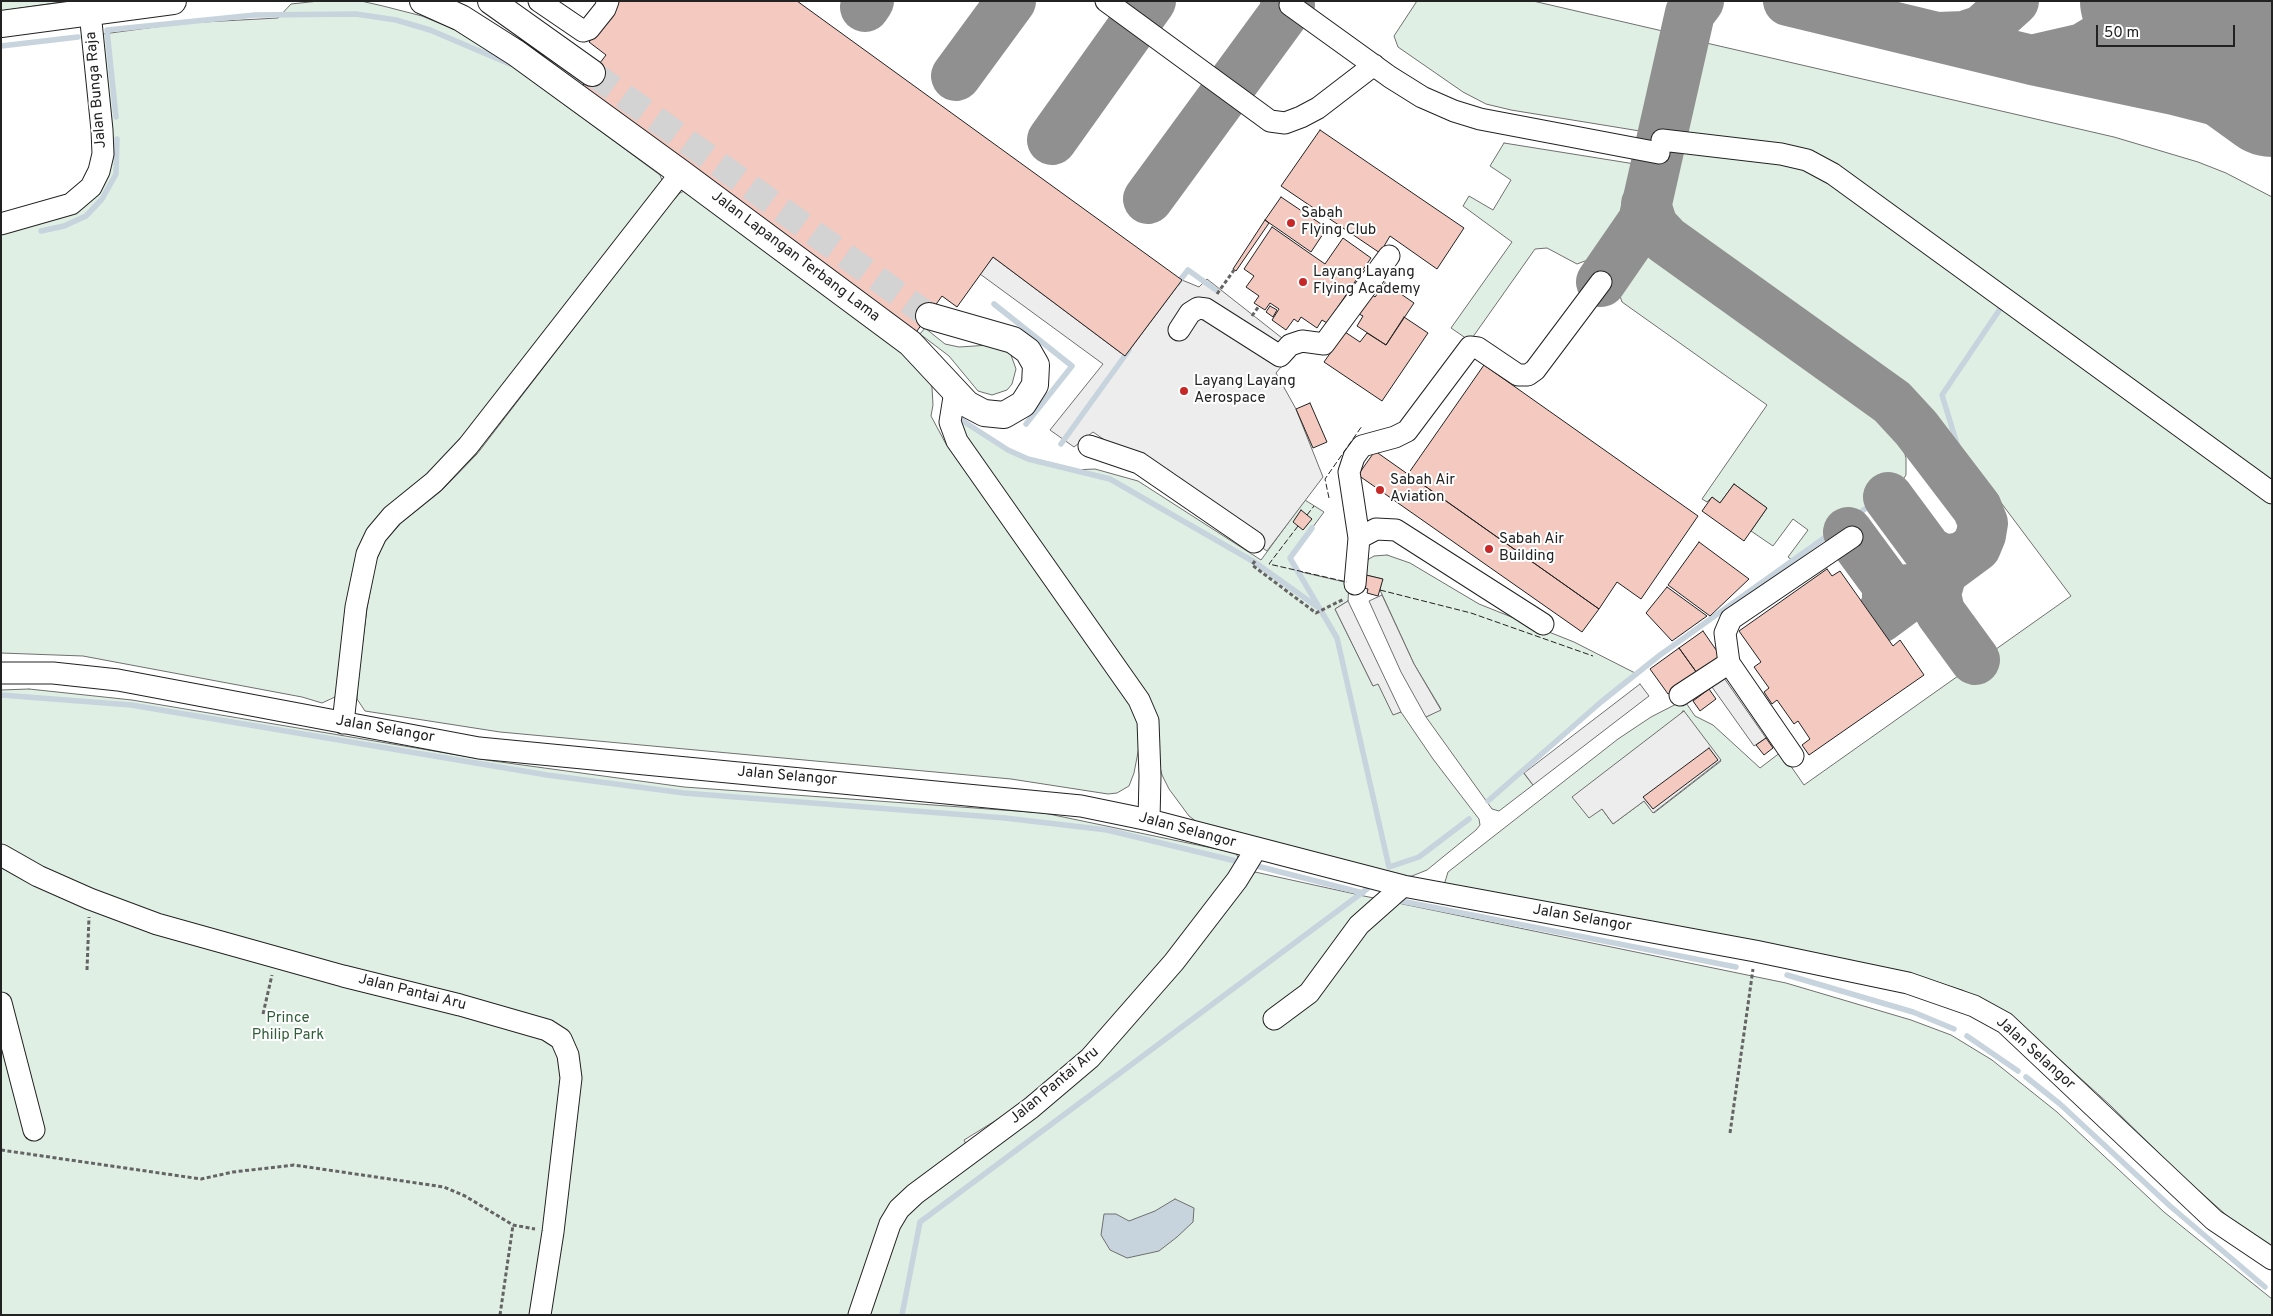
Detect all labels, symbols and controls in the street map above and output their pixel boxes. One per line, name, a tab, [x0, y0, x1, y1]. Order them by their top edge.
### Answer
scale bar	[2098, 15, 2237, 47]
text: 50 m	[2104, 24, 2139, 43]
street label: Jalan Bunga Raja	[83, 31, 111, 149]
street label: Jalan Lapangan Terbang Lama	[707, 188, 883, 326]
place label: Sabah Flying Club	[1301, 205, 1376, 240]
marker: Sabah Flying Club	[1285, 217, 1297, 229]
place label: Layang Layang Flying Academy	[1313, 264, 1421, 299]
marker: Layang Layang Flying Academy	[1297, 276, 1309, 288]
place label: Layang Layang Aerospace	[1194, 373, 1296, 408]
marker: Layang Layang Aerospace	[1178, 385, 1190, 397]
place label: Sabah Air Aviation	[1390, 472, 1455, 507]
marker: Sabah Air Aviation	[1374, 484, 1386, 496]
place label: Sabah Air Building	[1499, 531, 1564, 566]
marker: Sabah Air Building	[1483, 543, 1495, 555]
street label: Jalan Selangor	[334, 712, 436, 748]
street label: Jalan Selangor	[736, 764, 838, 790]
street label: Jalan Selangor	[1136, 809, 1238, 853]
street label: Jalan Selangor	[1531, 901, 1633, 937]
street label: Jalan Pantai Aru	[356, 971, 468, 1015]
park label: Prince Philip Park	[252, 1010, 324, 1045]
street label: Jalan Selangor	[1992, 1014, 2078, 1094]
street label: Jalan Pantai Aru	[1007, 1044, 1103, 1128]

